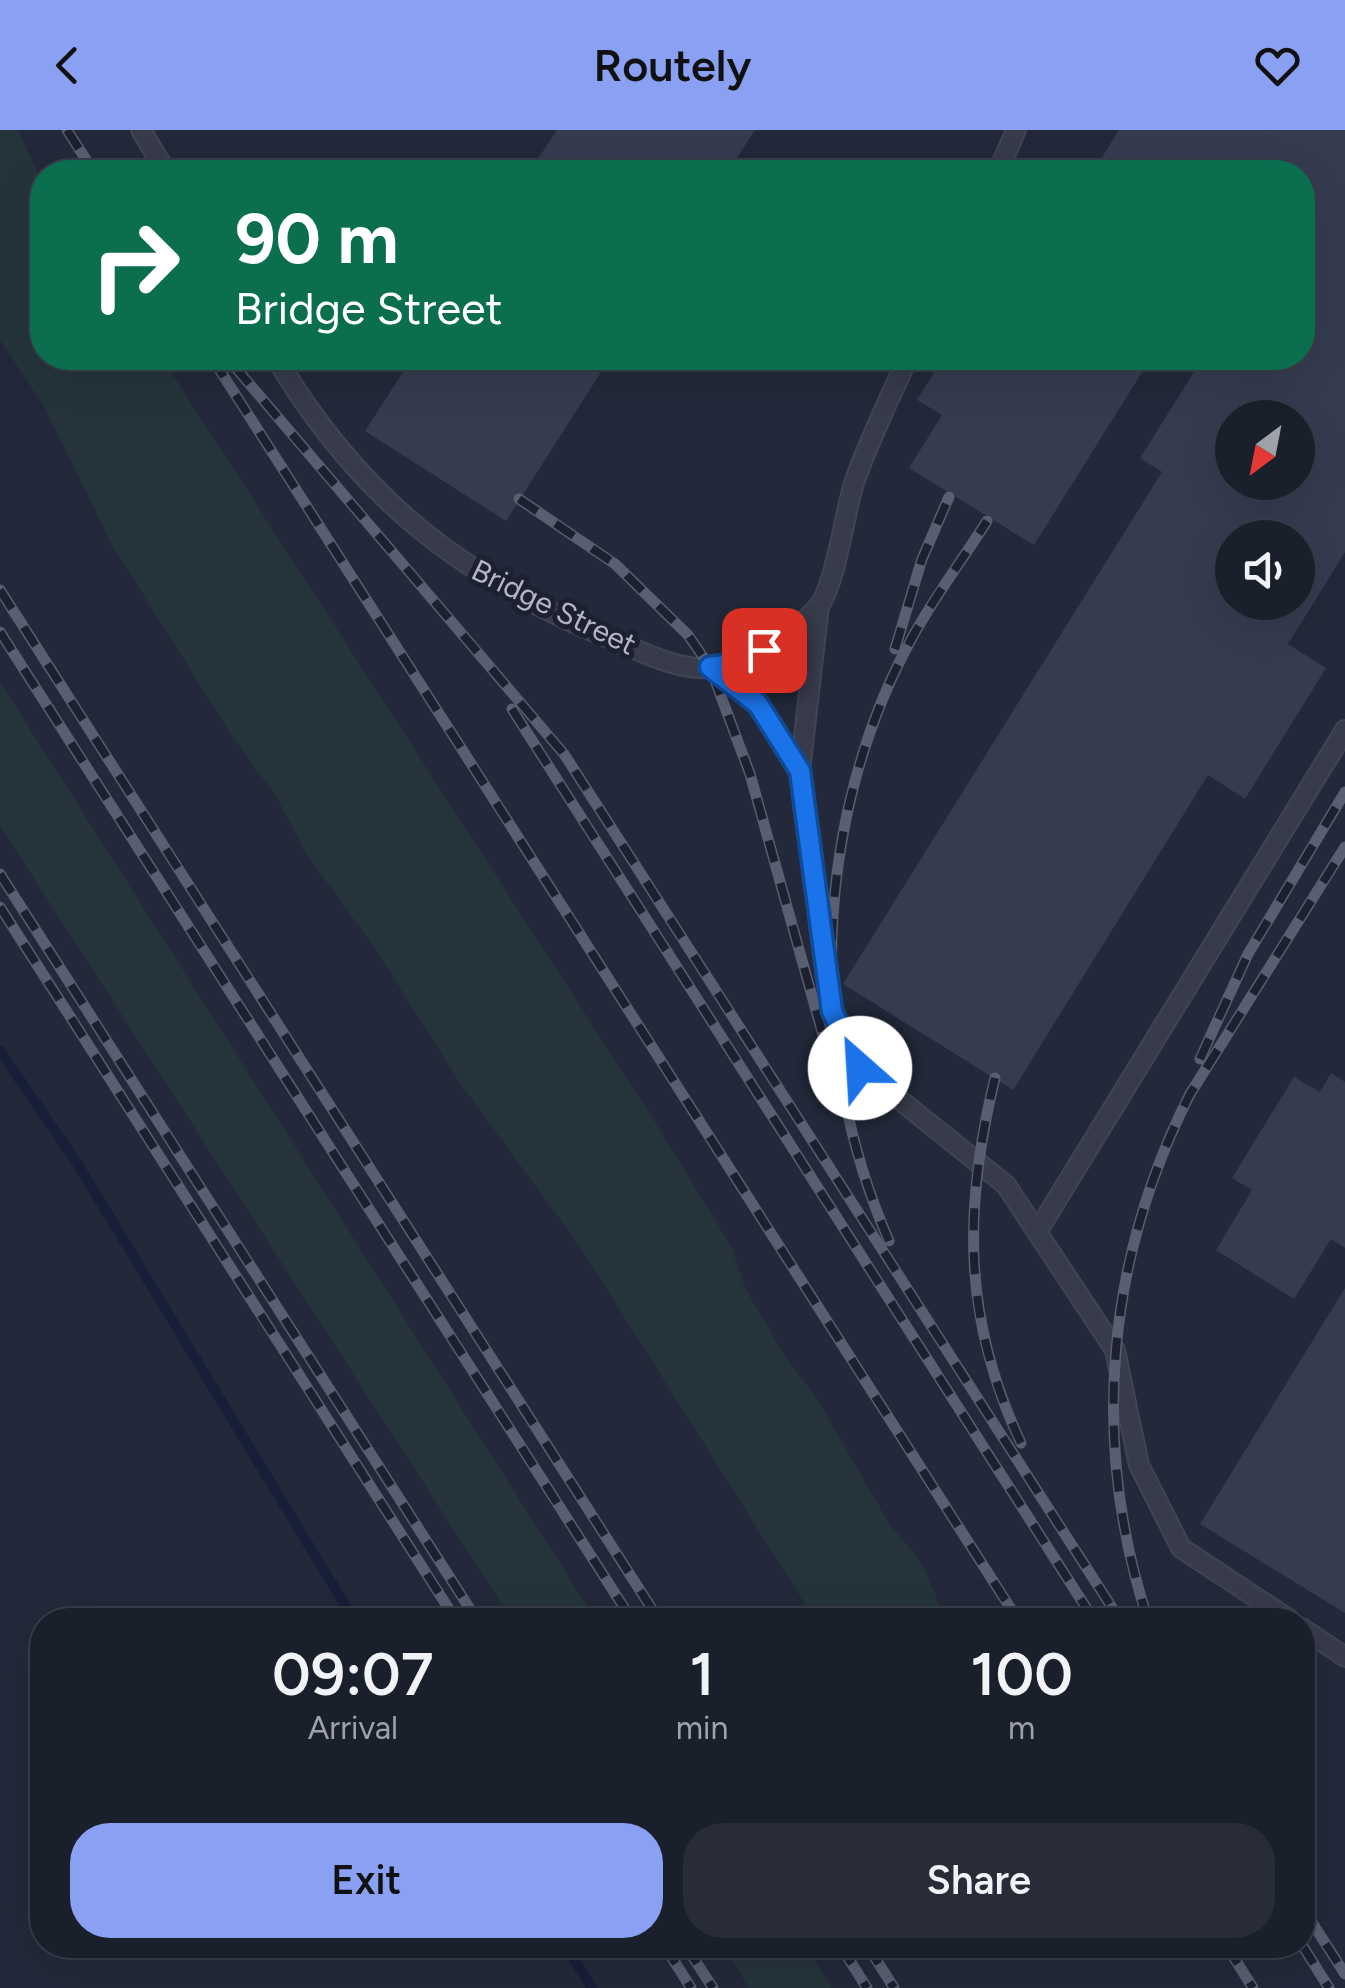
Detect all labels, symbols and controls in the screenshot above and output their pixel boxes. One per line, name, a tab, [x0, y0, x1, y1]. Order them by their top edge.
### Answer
icon: back	[40, 38, 95, 93]
text: Routely	[593, 38, 752, 92]
icon: heart	[1250, 38, 1305, 93]
text: 90 m	[235, 196, 399, 281]
icon: right	[70, 200, 200, 330]
text: Bridge Street	[235, 281, 503, 335]
north arrow	[1215, 400, 1315, 500]
map controls	[1215, 400, 1315, 620]
button: sound	[1215, 520, 1315, 620]
street label: Bridge Street	[466, 551, 642, 663]
pin	[722, 608, 807, 693]
icon: arrive	[737, 623, 792, 678]
position arrow	[808, 1016, 912, 1120]
text: 09:07	[272, 1638, 434, 1710]
text: 1	[689, 1638, 715, 1710]
text: 100	[970, 1638, 1073, 1710]
text: Arrival	[308, 1709, 398, 1747]
text: min	[676, 1709, 728, 1747]
text: m	[1008, 1709, 1035, 1747]
button: Exit	[70, 1823, 663, 1938]
button: Share	[683, 1823, 1275, 1938]

